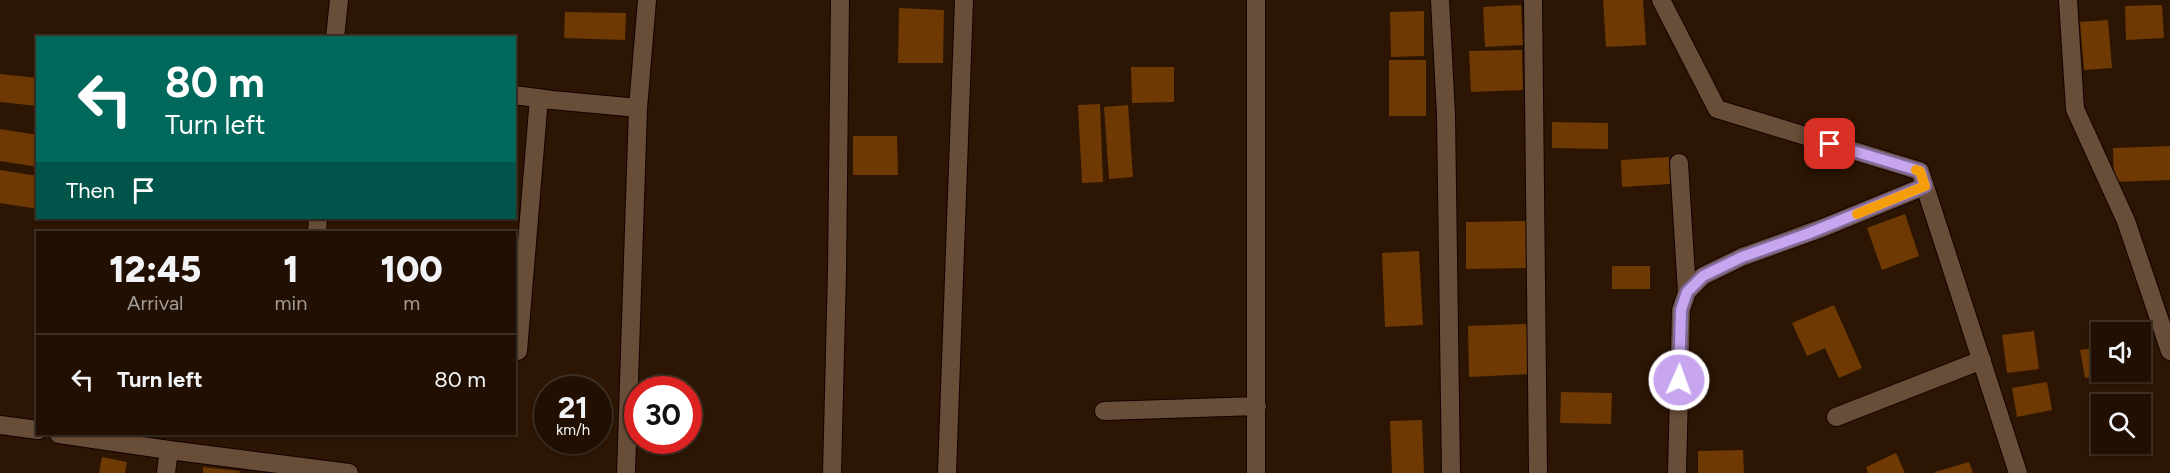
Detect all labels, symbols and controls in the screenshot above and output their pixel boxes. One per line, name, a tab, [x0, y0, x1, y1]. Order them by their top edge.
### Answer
text: 80 m	[165, 57, 265, 108]
icon: left	[66, 60, 144, 138]
text: Turn left	[165, 108, 265, 141]
pin	[1804, 118, 1855, 169]
icon: arrive	[1813, 127, 1846, 160]
icon: arrive	[127, 174, 160, 207]
text: Then	[66, 177, 115, 204]
text: 12:45	[109, 248, 201, 291]
text: 1	[283, 248, 299, 291]
text: 100	[381, 248, 443, 291]
text: Arrival	[127, 291, 184, 315]
text: min	[275, 291, 307, 315]
text: m	[403, 291, 420, 315]
map controls	[2091, 322, 2151, 454]
button: sound	[2091, 322, 2151, 382]
position arrow	[1647, 348, 1711, 412]
icon: left	[66, 363, 99, 396]
text: Turn left	[117, 366, 203, 393]
text: 80 m	[434, 366, 486, 393]
speed limit sign: 30	[624, 376, 702, 454]
text: 21	[558, 389, 588, 426]
button: search	[2091, 394, 2151, 454]
text: km/h	[556, 421, 590, 439]

